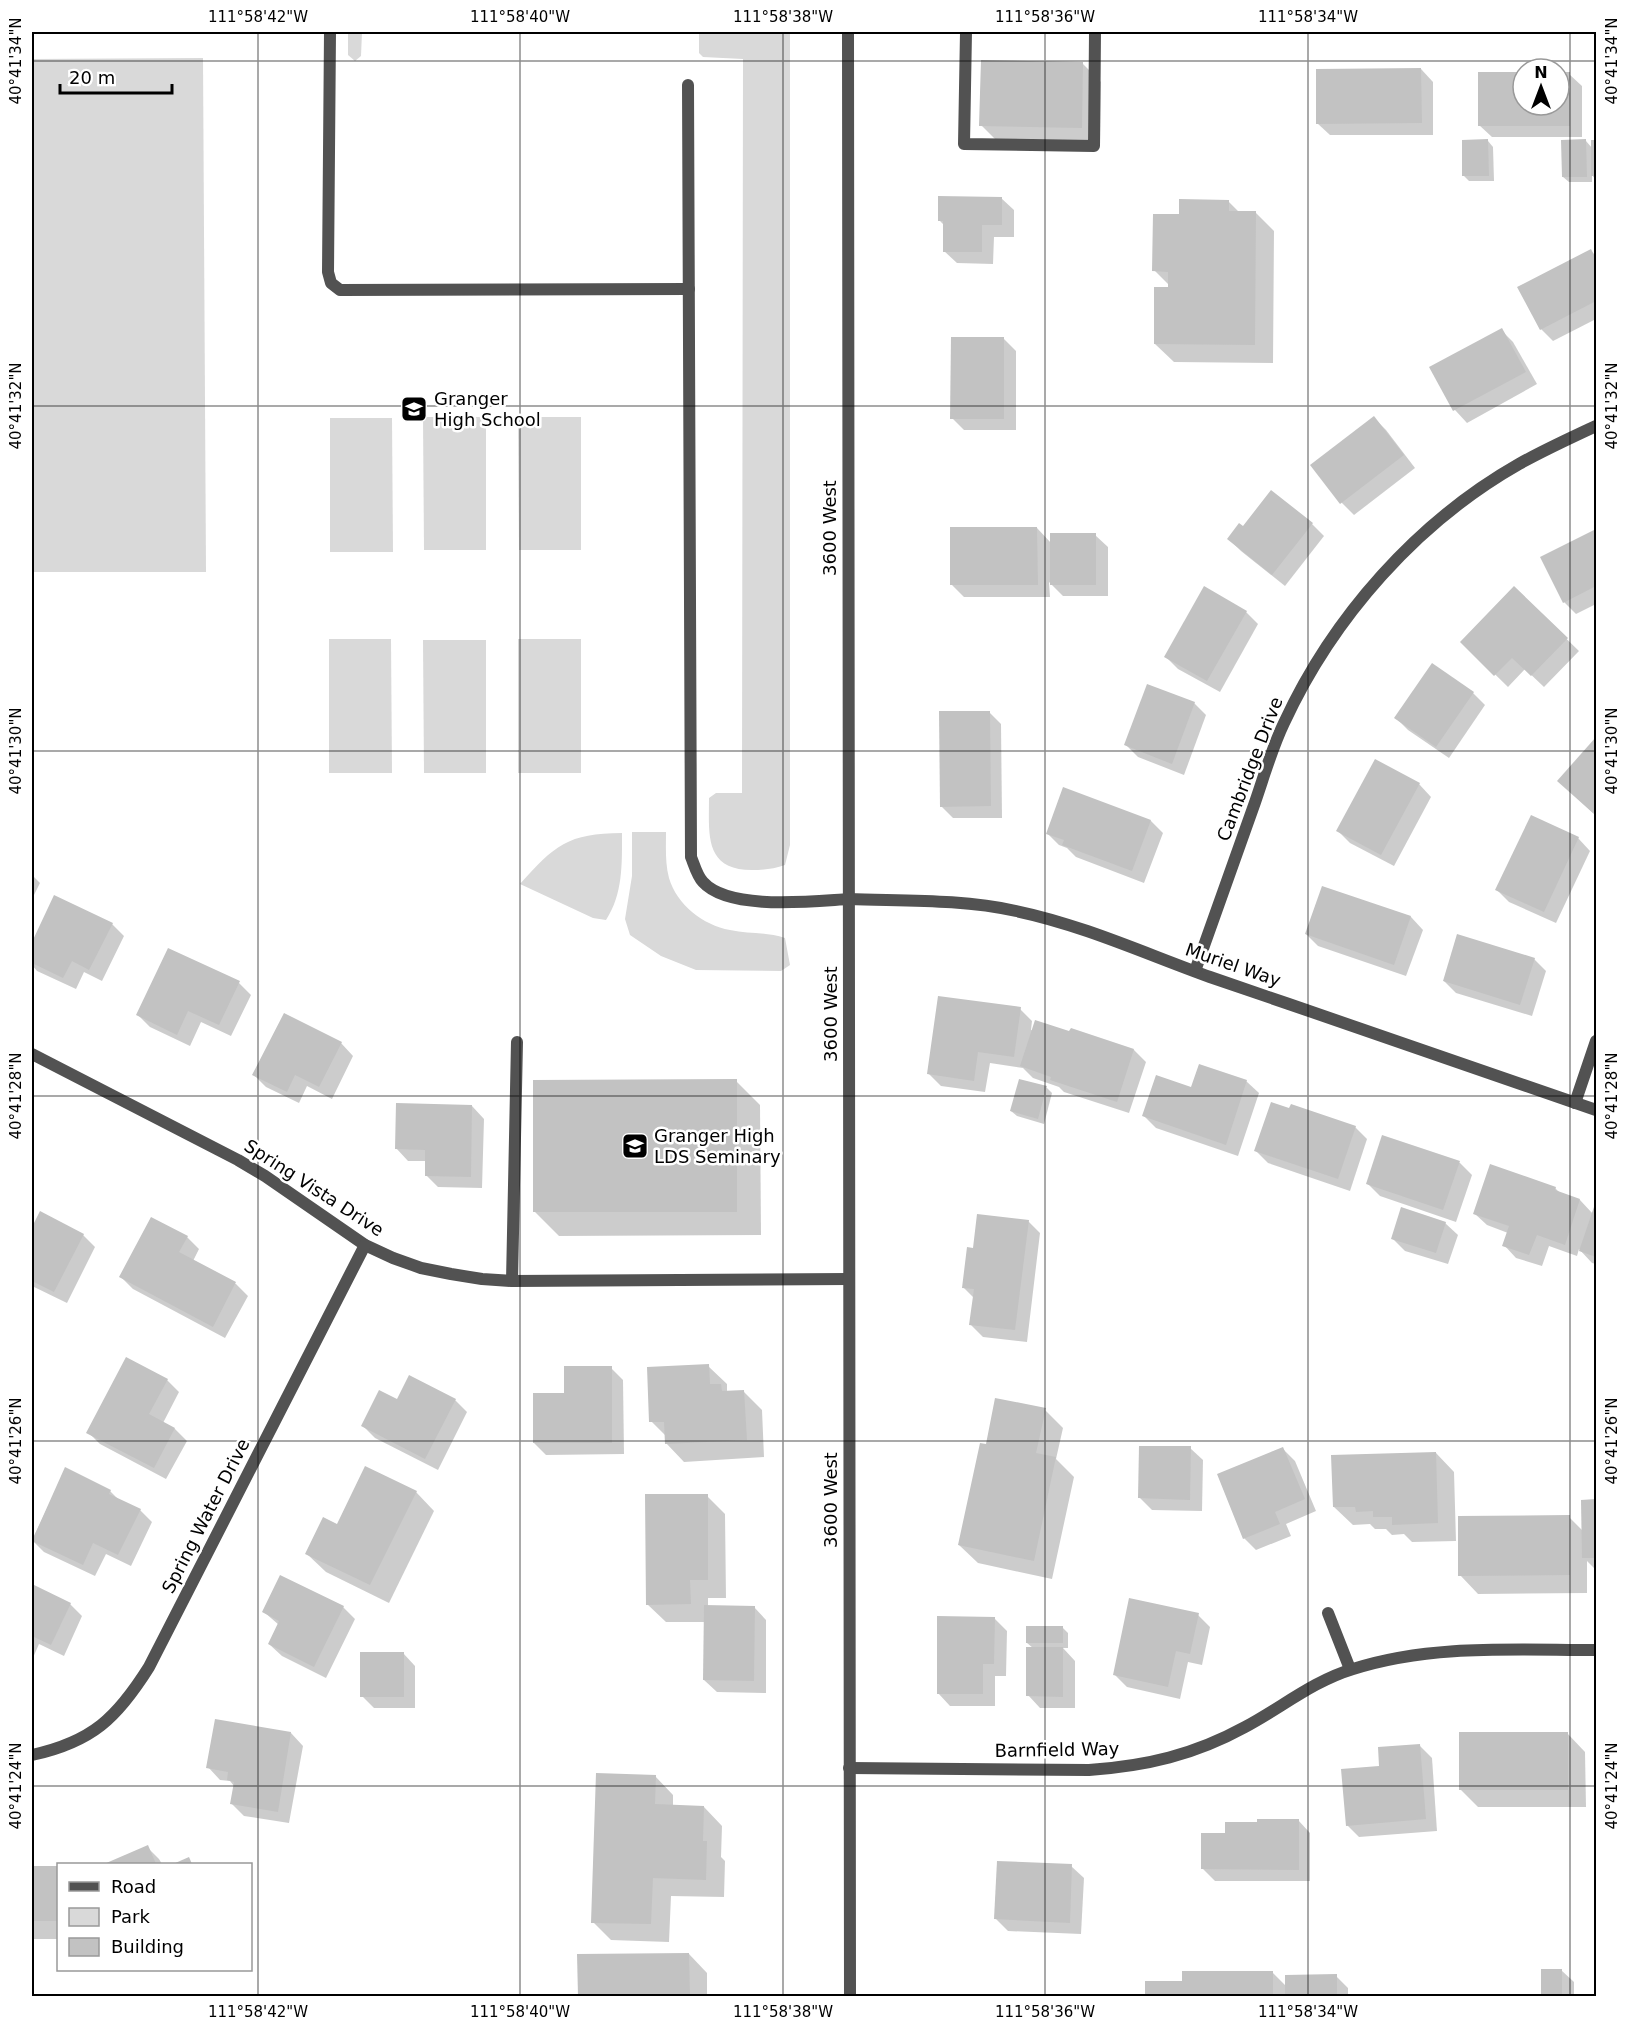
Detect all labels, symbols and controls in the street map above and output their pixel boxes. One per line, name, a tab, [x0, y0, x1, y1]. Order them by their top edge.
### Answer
text: 111°58'42"W	[208, 8, 308, 26]
text: 111°58'40"W	[470, 8, 570, 26]
text: 111°58'38"W	[733, 8, 833, 26]
text: 111°58'36"W	[995, 8, 1095, 26]
text: 111°58'34"W	[1258, 8, 1358, 26]
text: 40°41'34"N	[7, 17, 25, 105]
text: 40°41'34"N	[1603, 17, 1621, 105]
scale bar	[60, 57, 172, 95]
north arrow	[1511, 57, 1571, 117]
text: N	[1534, 63, 1548, 82]
text: 20 m	[69, 67, 115, 88]
text: 40°41'32"N	[7, 362, 25, 450]
text: 40°41'32"N	[1603, 362, 1621, 450]
place label: Granger High School	[434, 388, 541, 430]
school or university icon: Granger High School	[399, 394, 429, 424]
street label: 3600 West	[819, 480, 840, 576]
street label: Cambridge Drive	[1212, 694, 1287, 844]
text: 40°41'30"N	[7, 707, 25, 795]
text: 40°41'30"N	[1603, 707, 1621, 795]
street label: Muriel Way	[1183, 938, 1284, 991]
street label: 3600 West	[820, 966, 841, 1062]
text: 40°41'28"N	[7, 1052, 25, 1140]
text: 40°41'28"N	[1603, 1052, 1621, 1140]
place label: Granger High LDS Seminary	[654, 1125, 781, 1167]
school or university icon: Granger High LDS Seminary	[620, 1131, 650, 1161]
street label: Spring Vista Drive	[241, 1135, 388, 1240]
text: 40°41'26"N	[7, 1397, 25, 1485]
text: 40°41'26"N	[1603, 1397, 1621, 1485]
street label: Spring Water Drive	[157, 1435, 254, 1597]
street label: 3600 West	[820, 1452, 841, 1548]
street label: Barnfield Way	[994, 1738, 1120, 1761]
text: 40°41'24"N	[7, 1742, 25, 1830]
text: 40°41'24"N	[1603, 1742, 1621, 1830]
legend	[57, 1863, 252, 1971]
text: Road	[111, 1876, 156, 1897]
text: Park	[111, 1906, 150, 1927]
text: Building	[111, 1936, 184, 1957]
text: 111°58'42"W	[208, 2003, 308, 2021]
text: 111°58'40"W	[470, 2003, 570, 2021]
text: 111°58'38"W	[733, 2003, 833, 2021]
text: 111°58'36"W	[995, 2003, 1095, 2021]
text: 111°58'34"W	[1258, 2003, 1358, 2021]

